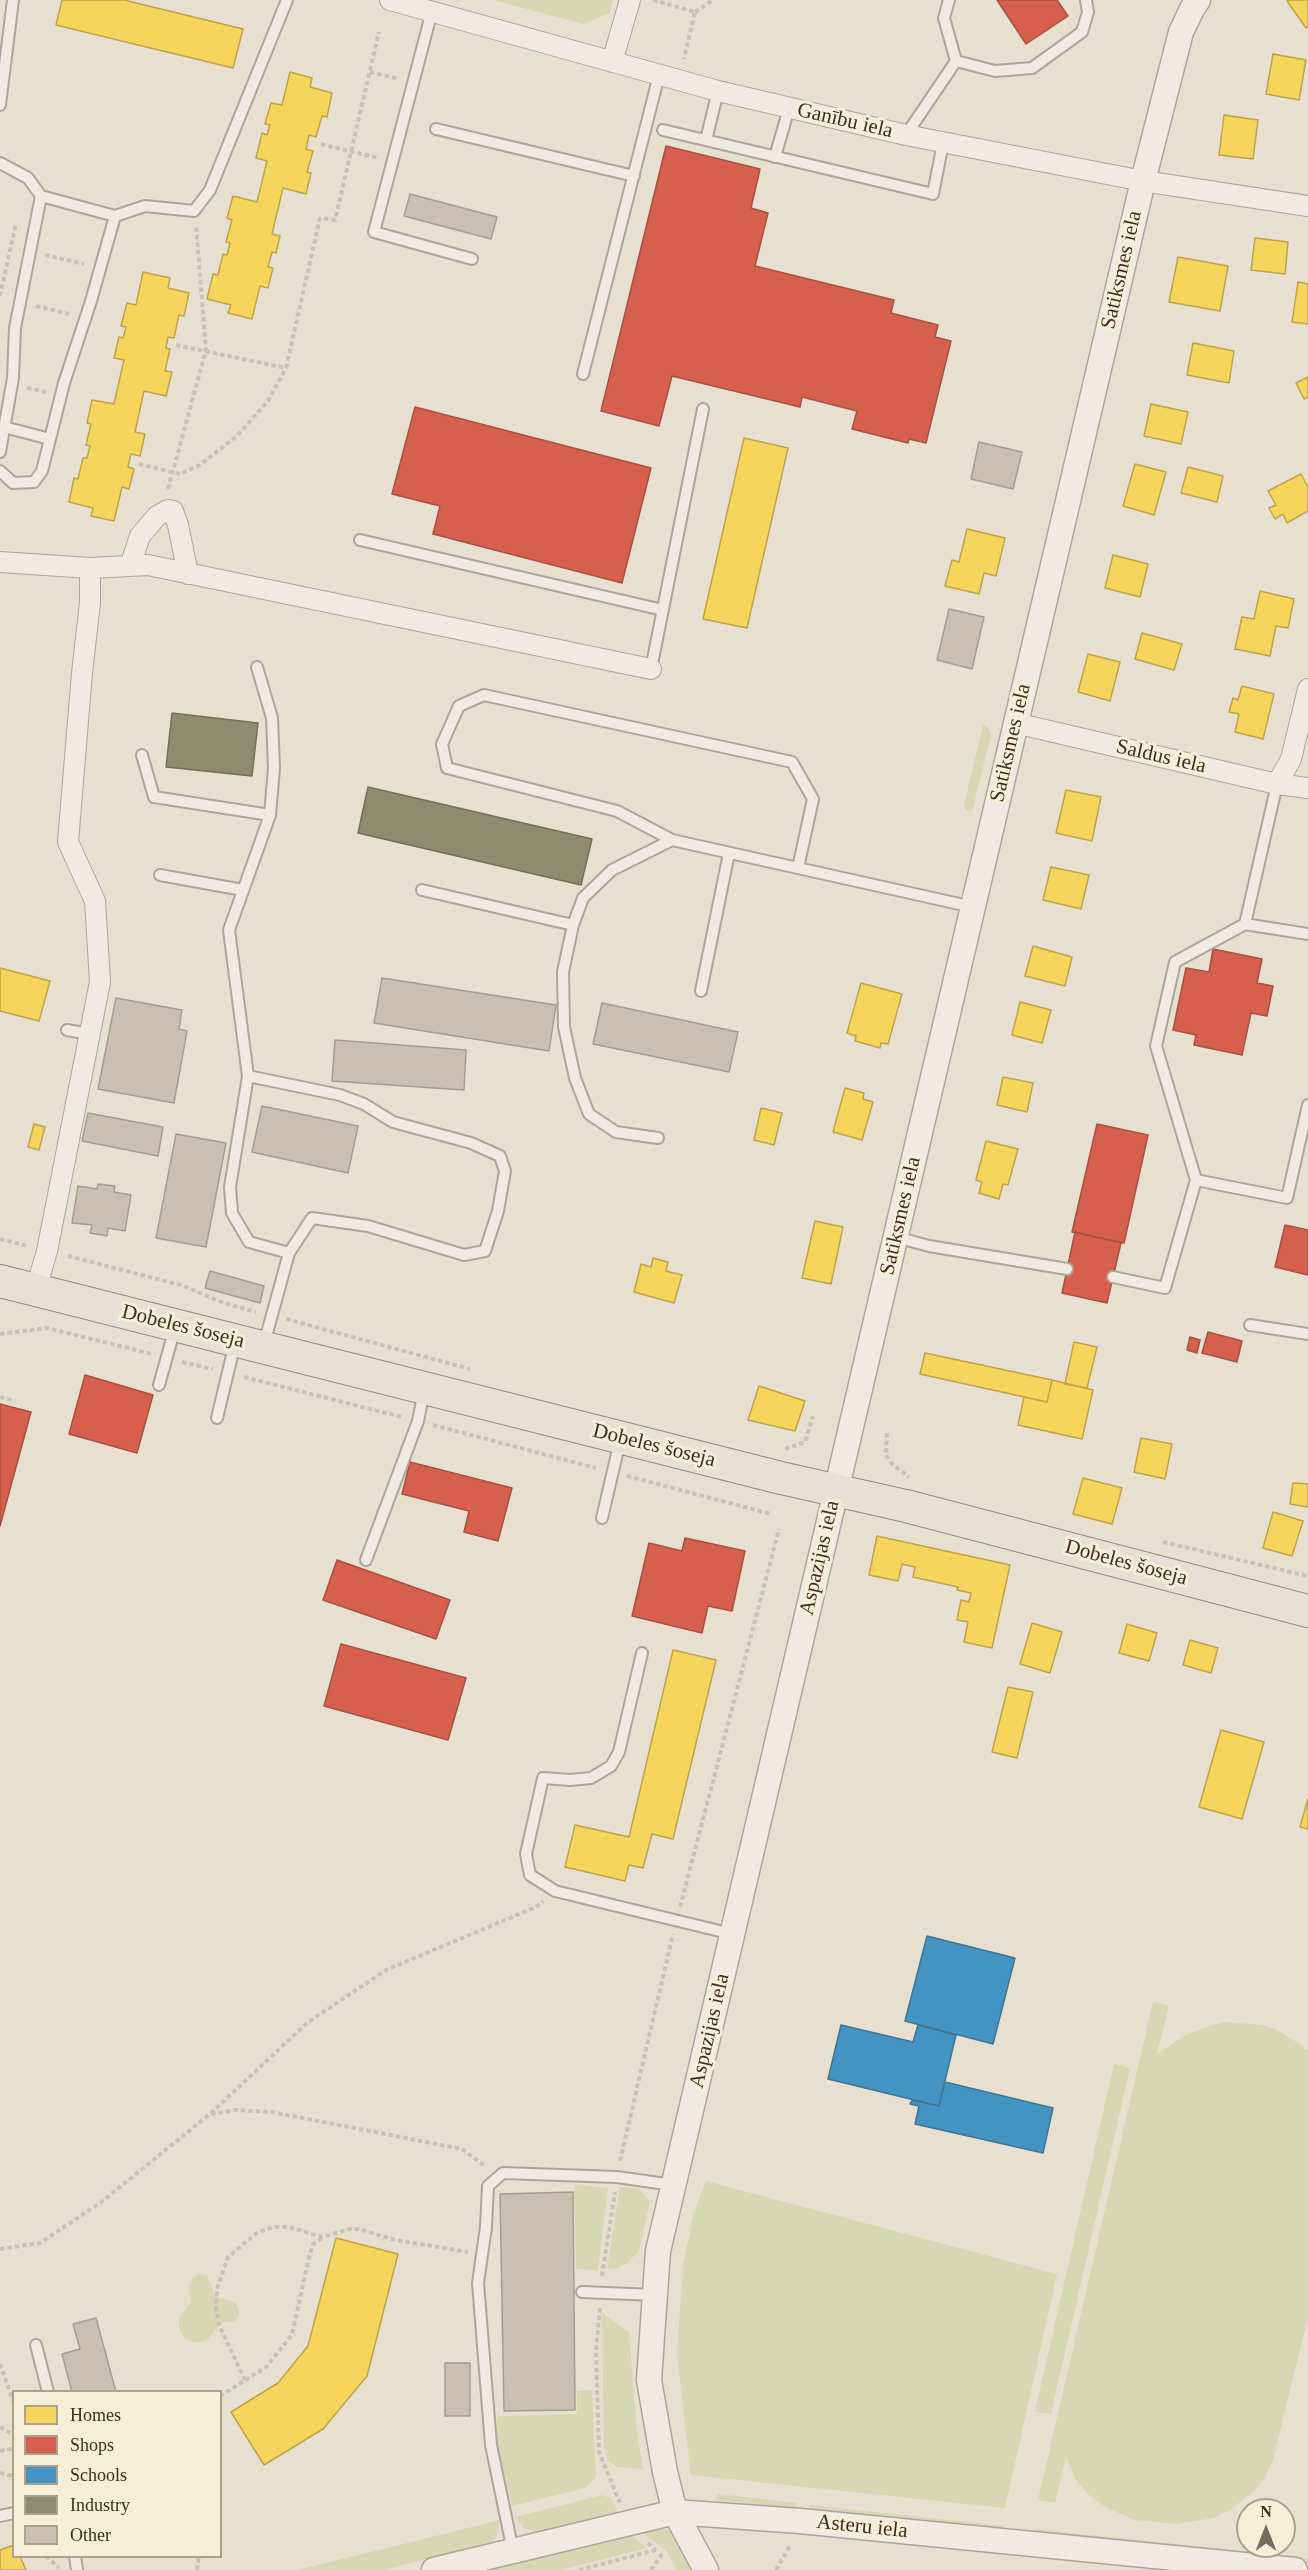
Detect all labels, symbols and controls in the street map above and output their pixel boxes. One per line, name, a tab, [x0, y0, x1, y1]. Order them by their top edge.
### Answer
street label: Ganību iela	[795, 98, 895, 144]
street label: Satiksmes iela	[1096, 208, 1148, 332]
street label: Satiksmes iela	[985, 681, 1037, 805]
street label: Saldus iela	[1114, 734, 1208, 780]
street label: Satiksmes iela	[875, 1154, 927, 1278]
street label: Dobeles šoseja	[119, 1300, 247, 1354]
street label: Dobeles šoseja	[590, 1419, 718, 1473]
street label: Aspazijas iela	[795, 1498, 845, 1618]
street label: Dobeles šoseja	[1062, 1535, 1190, 1591]
street label: Aspazijas iela	[685, 1971, 735, 2091]
legend	[12, 2390, 222, 2558]
text: Homes	[70, 2405, 121, 2425]
text: Shops	[70, 2435, 114, 2455]
text: Schools	[70, 2465, 127, 2485]
text: Industry	[70, 2495, 130, 2515]
north arrow	[1236, 2498, 1296, 2558]
text: N	[1260, 2503, 1272, 2520]
street label: Asteru iela	[815, 2510, 909, 2544]
text: Other	[70, 2525, 111, 2545]

